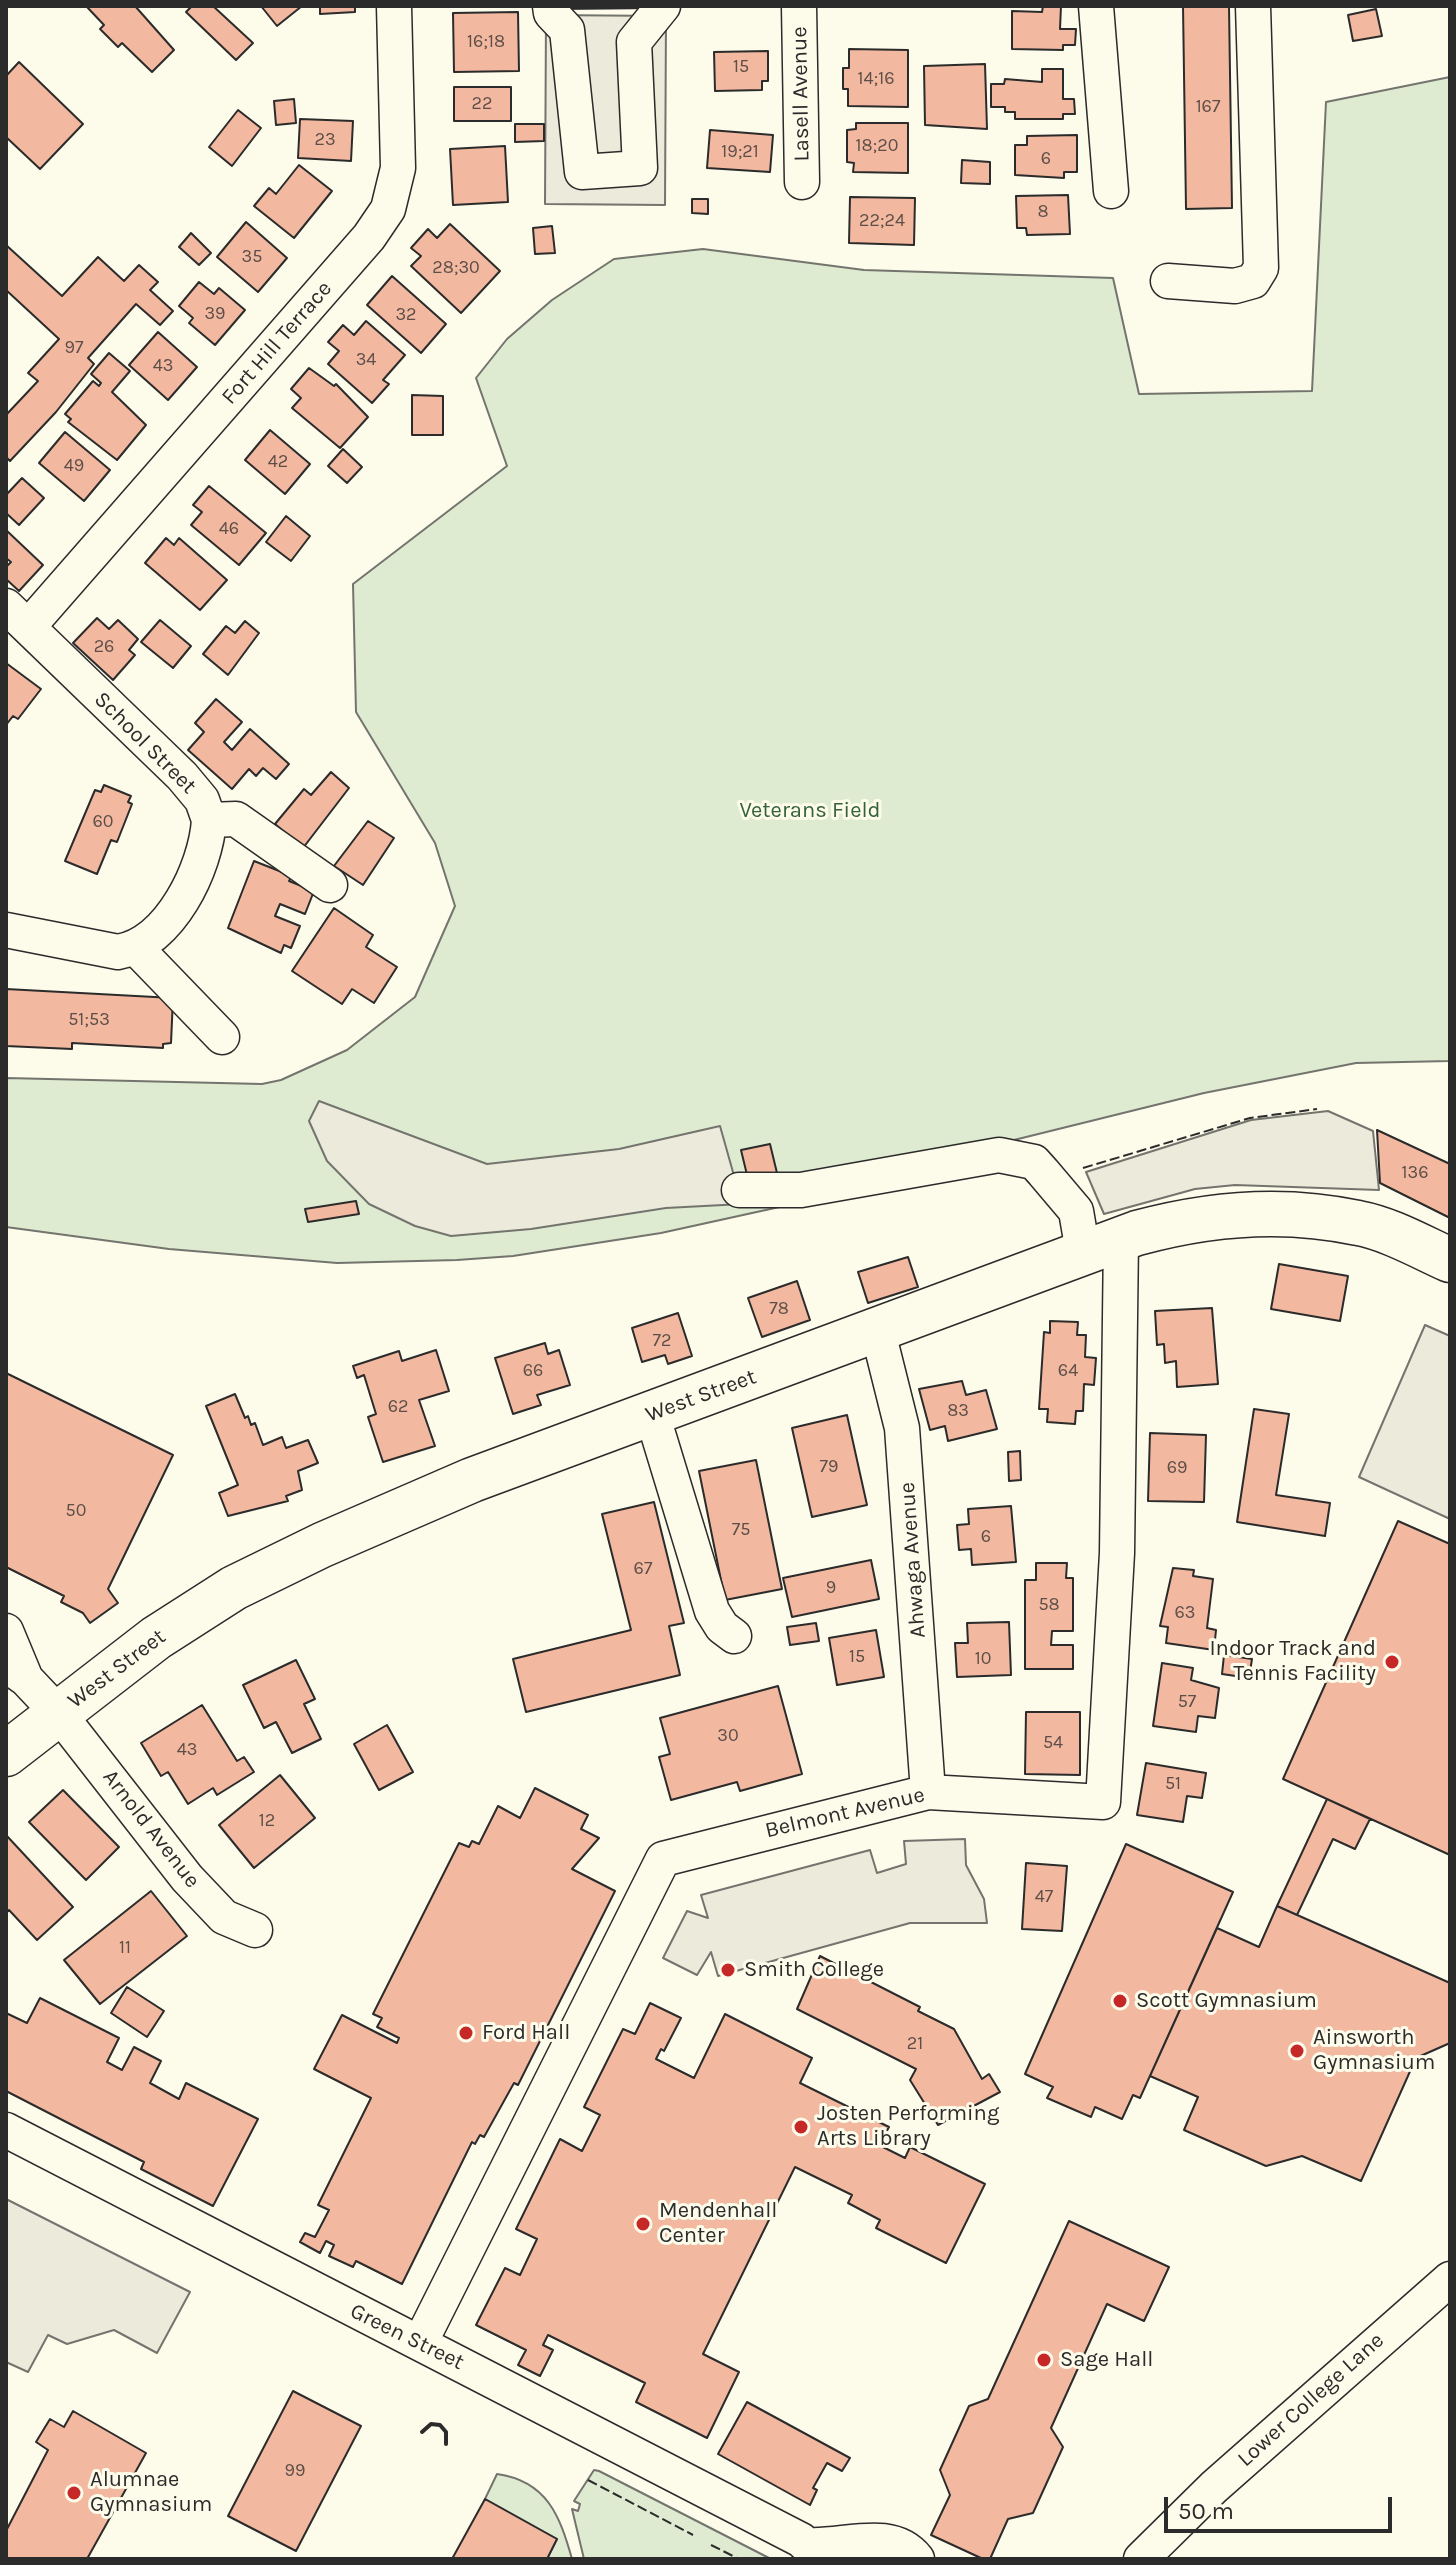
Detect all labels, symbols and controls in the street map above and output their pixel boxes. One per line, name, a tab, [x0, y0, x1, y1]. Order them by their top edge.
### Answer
street label: Lasell Avenue	[787, 26, 815, 162]
house number: 16;18	[467, 31, 505, 53]
house number: 15	[733, 56, 749, 78]
house number: 14;16	[858, 68, 894, 90]
house number: 22	[472, 93, 492, 115]
house number: 167	[1196, 96, 1220, 118]
house number: 23	[314, 129, 336, 151]
house number: 18;20	[856, 135, 898, 157]
house number: 19;21	[721, 141, 759, 163]
house number: 6	[1041, 148, 1051, 170]
house number: 8	[1037, 201, 1049, 223]
house number: 22;24	[859, 210, 905, 232]
house number: 35	[242, 246, 262, 268]
house number: 28;30	[432, 257, 480, 279]
street label: Fort Hill Terrace	[216, 276, 338, 410]
house number: 39	[204, 303, 226, 325]
house number: 32	[395, 304, 417, 326]
house number: 97	[65, 337, 83, 359]
house number: 34	[356, 349, 376, 371]
house number: 43	[153, 355, 173, 377]
house number: 42	[268, 451, 288, 473]
house number: 49	[64, 455, 84, 477]
house number: 46	[219, 518, 239, 540]
house number: 26	[94, 636, 114, 658]
street label: School Street	[88, 686, 202, 800]
park label: Veterans Field	[739, 798, 881, 824]
house number: 60	[93, 811, 113, 833]
house number: 51;53	[68, 1009, 110, 1031]
house number: 136	[1402, 1162, 1428, 1184]
house number: 78	[769, 1298, 789, 1320]
house number: 72	[653, 1330, 671, 1352]
house number: 66	[523, 1360, 543, 1382]
house number: 64	[1058, 1360, 1078, 1382]
street label: West Street	[642, 1364, 760, 1428]
house number: 62	[388, 1396, 408, 1418]
house number: 83	[947, 1400, 969, 1422]
house number: 79	[820, 1456, 838, 1478]
house number: 69	[1167, 1457, 1187, 1479]
street label: Ahwaga Avenue	[894, 1481, 932, 1639]
house number: 50	[66, 1500, 86, 1522]
house number: 75	[732, 1519, 750, 1541]
house number: 6	[981, 1526, 991, 1548]
house number: 67	[634, 1558, 652, 1580]
house number: 9	[826, 1577, 836, 1599]
house number: 58	[1038, 1594, 1060, 1616]
house number: 63	[1175, 1602, 1195, 1624]
street label: West Street	[63, 1624, 171, 1714]
place label: Indoor Track and Tennis Facility	[1209, 1636, 1376, 1688]
house number: 15	[849, 1646, 865, 1668]
house number: 10	[975, 1648, 991, 1670]
marker: Indoor Track and Tennis Facility	[1383, 1653, 1401, 1671]
house number: 57	[1178, 1691, 1196, 1713]
house number: 30	[717, 1725, 739, 1747]
house number: 54	[1043, 1732, 1063, 1754]
house number: 43	[177, 1739, 197, 1761]
street label: Arnold Avenue	[97, 1765, 205, 1893]
house number: 51	[1165, 1773, 1181, 1795]
street label: Belmont Avenue	[763, 1782, 927, 1844]
house number: 12	[259, 1810, 275, 1832]
house number: 47	[1035, 1886, 1053, 1908]
house number: 11	[119, 1937, 131, 1959]
place label: Smith College	[744, 1957, 884, 1983]
marker: Smith College	[719, 1961, 737, 1979]
place label: Scott Gymnasium	[1136, 1988, 1317, 2014]
marker: Scott Gymnasium	[1111, 1992, 1129, 2010]
place label: Ford Hall	[482, 2020, 570, 2046]
marker: Ford Hall	[457, 2024, 475, 2042]
place label: Ainsworth Gymnasium	[1313, 2025, 1435, 2076]
house number: 21	[907, 2033, 923, 2055]
marker: Ainsworth Gymnasium	[1288, 2042, 1306, 2060]
place label: Josten Performing Arts Library	[817, 2101, 999, 2152]
marker: Josten Performing Arts Library	[792, 2118, 810, 2136]
place label: Mendenhall Center	[659, 2198, 778, 2250]
marker: Mendenhall Center	[634, 2215, 652, 2233]
street label: Green Street	[346, 2298, 468, 2376]
street label: Lower College Lane	[1232, 2327, 1390, 2473]
place label: Sage Hall	[1060, 2347, 1153, 2373]
marker: Sage Hall	[1035, 2351, 1053, 2369]
house number: 99	[285, 2460, 305, 2482]
place label: Alumnae Gymnasium	[90, 2467, 212, 2518]
scale bar	[1168, 2481, 1396, 2531]
marker: Alumnae Gymnasium	[65, 2484, 83, 2502]
text: 50 m	[1178, 2497, 1234, 2525]

